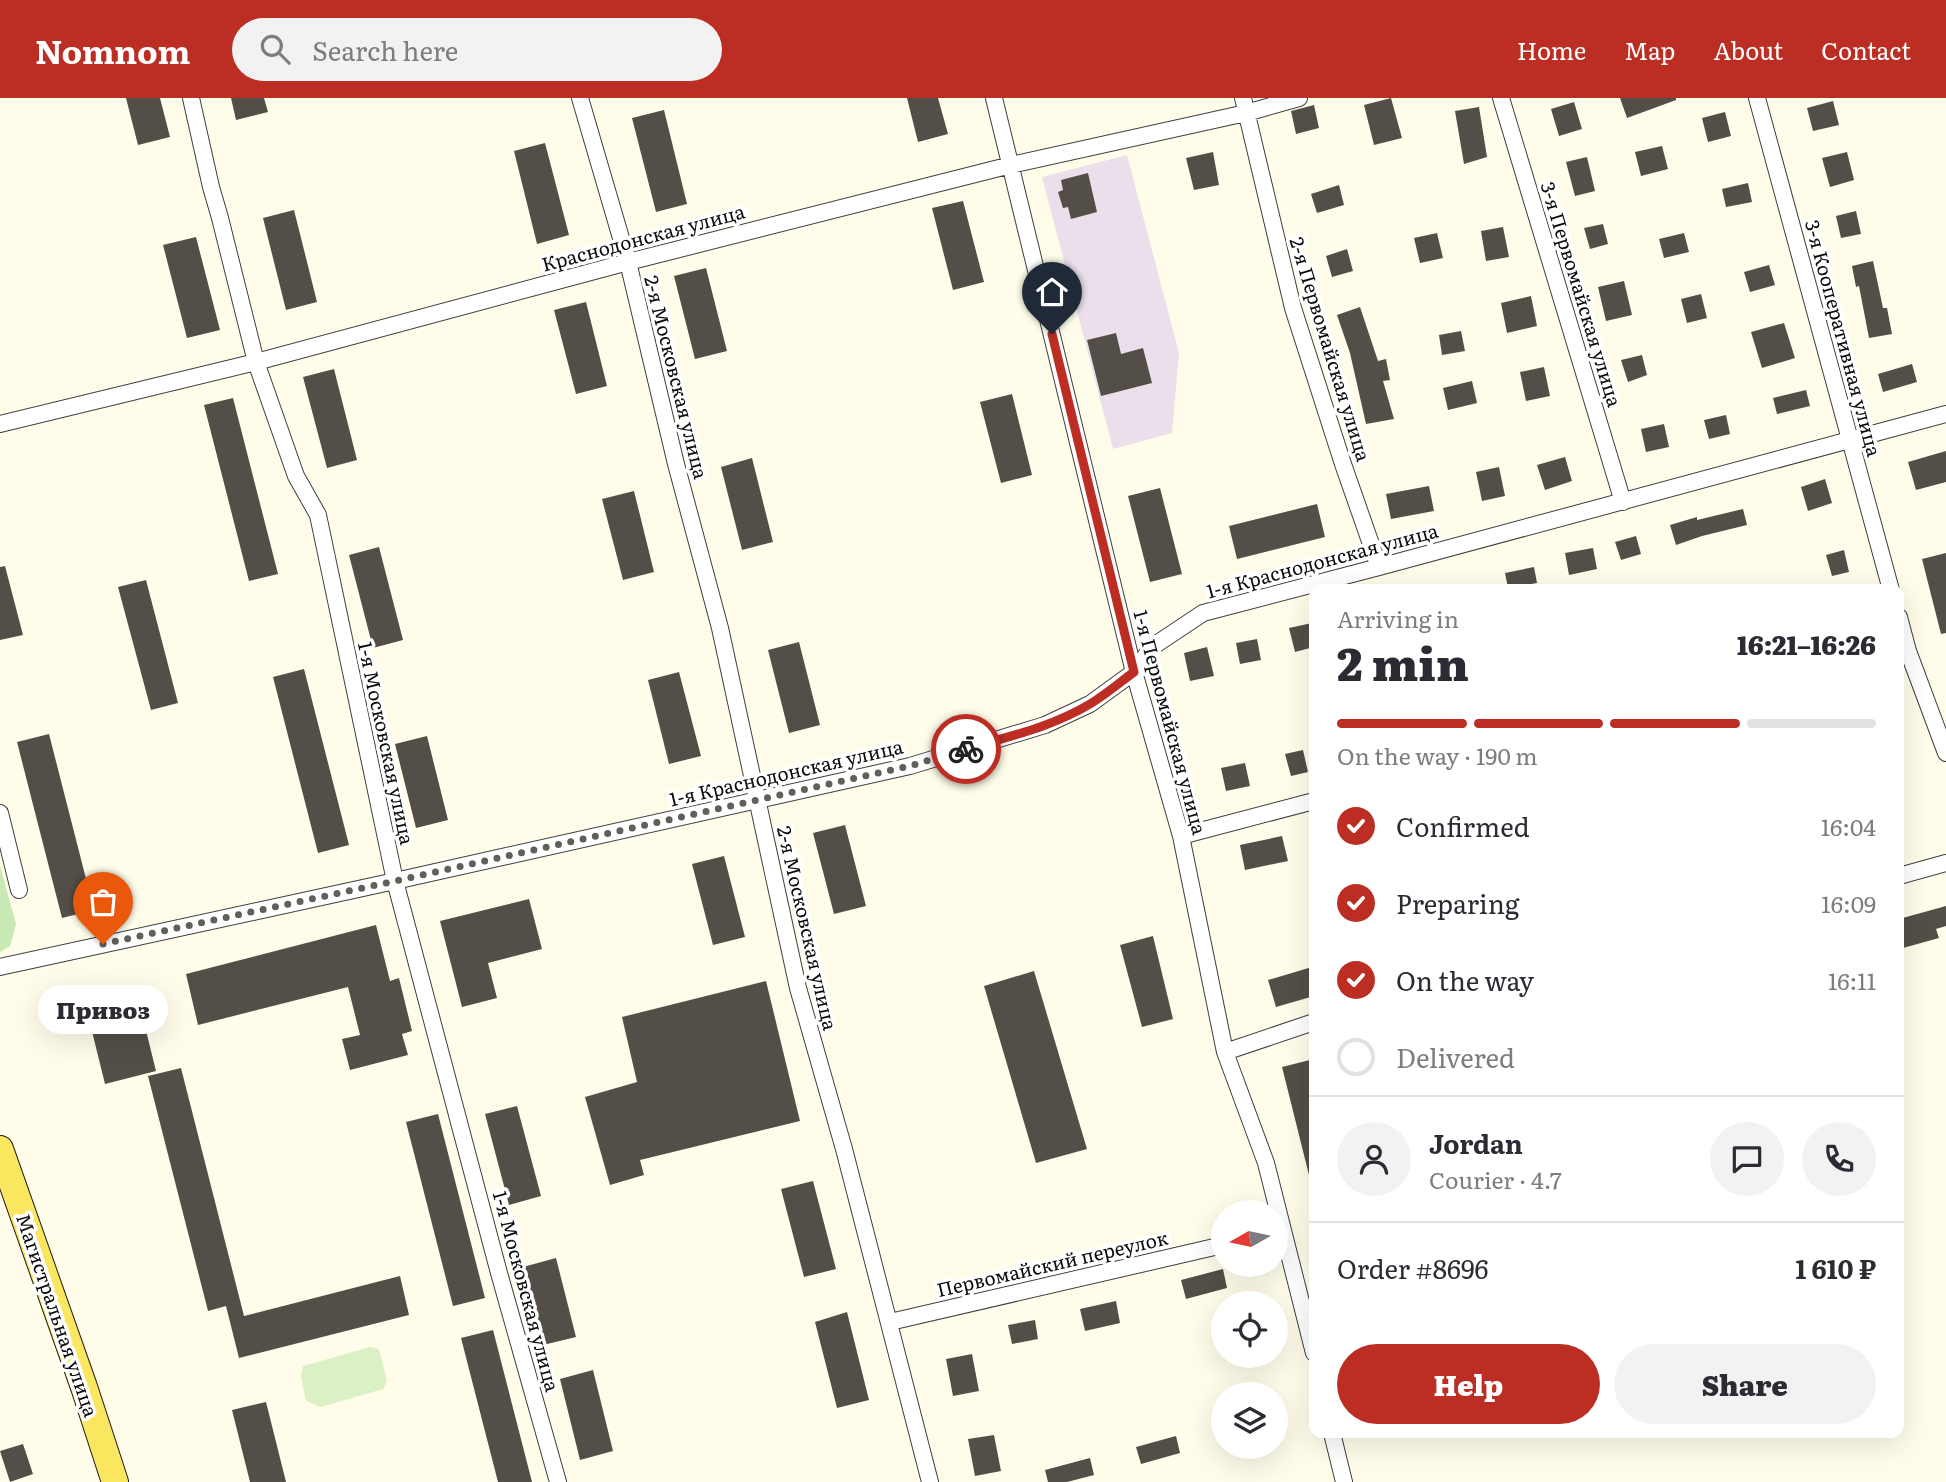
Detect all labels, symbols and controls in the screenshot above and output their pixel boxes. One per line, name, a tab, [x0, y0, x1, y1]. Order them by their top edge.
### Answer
search box	[232, 18, 722, 81]
text: Nomnom	[35, 25, 190, 74]
icon: search	[256, 30, 294, 68]
text: Search here	[312, 30, 458, 69]
text: Home	[1517, 32, 1586, 67]
text: Map	[1624, 32, 1675, 67]
text: About	[1713, 32, 1783, 67]
text: Contact	[1821, 32, 1911, 67]
street label: 3-я Первомайская улица	[1534, 178, 1630, 411]
street label: Краснодонская улица	[538, 196, 748, 278]
street label: 3-я Кооперативная улица	[1799, 217, 1889, 460]
street label: 2-я Первомайская улица	[1284, 233, 1379, 465]
pin	[1022, 262, 1082, 334]
street label: 2-я Московская улица	[638, 272, 716, 482]
icon: home	[1033, 273, 1071, 311]
street label: 1-я Краснодонская улица	[1203, 515, 1442, 604]
text: Arriving in	[1337, 601, 1459, 635]
street label: 1-я Первомайская улица	[1128, 607, 1215, 838]
text: 16:21–16:26	[1737, 624, 1876, 663]
text: 2 min	[1337, 627, 1469, 695]
street label: 1-я Московская улица	[352, 639, 422, 848]
courier	[931, 714, 1001, 784]
icon: bike	[947, 730, 985, 768]
street label: 1-я Краснодонская улица	[666, 731, 906, 813]
text: On the way · 190 m	[1337, 738, 1538, 772]
text: Confirmed	[1396, 806, 1530, 845]
icon: check	[1337, 807, 1375, 845]
text: 16:04	[1821, 809, 1876, 843]
street label: 2-я Московская улица	[771, 823, 845, 1034]
pin	[73, 872, 133, 944]
icon: bag	[84, 883, 122, 921]
text: Preparing	[1396, 883, 1519, 922]
icon: check	[1337, 884, 1375, 922]
text: 16:09	[1821, 886, 1876, 920]
text: On the way	[1396, 960, 1534, 999]
icon: check	[1337, 961, 1375, 999]
text: 16:11	[1828, 963, 1876, 997]
callout: Привоз	[38, 986, 168, 1035]
text: Привоз	[56, 992, 150, 1026]
text: Delivered	[1396, 1037, 1515, 1076]
button: person	[1337, 1122, 1411, 1196]
button: chat	[1710, 1122, 1784, 1196]
button: phone	[1802, 1122, 1876, 1196]
text: Jordan	[1429, 1123, 1523, 1162]
text: Courier · 4.7	[1429, 1162, 1562, 1196]
street label: 1-я Московская улица	[487, 1187, 567, 1395]
north arrow	[1211, 1200, 1288, 1278]
map controls	[1211, 1200, 1288, 1459]
street label: Магистральная улица	[10, 1210, 106, 1421]
street label: Первомайский переулок	[934, 1223, 1171, 1303]
text: Order #8696	[1337, 1248, 1489, 1287]
text: 1 610 ₽	[1796, 1248, 1876, 1287]
button: locate	[1211, 1291, 1288, 1368]
button: Help	[1337, 1344, 1600, 1424]
button: Share	[1614, 1344, 1876, 1424]
button: layers	[1211, 1382, 1288, 1459]

